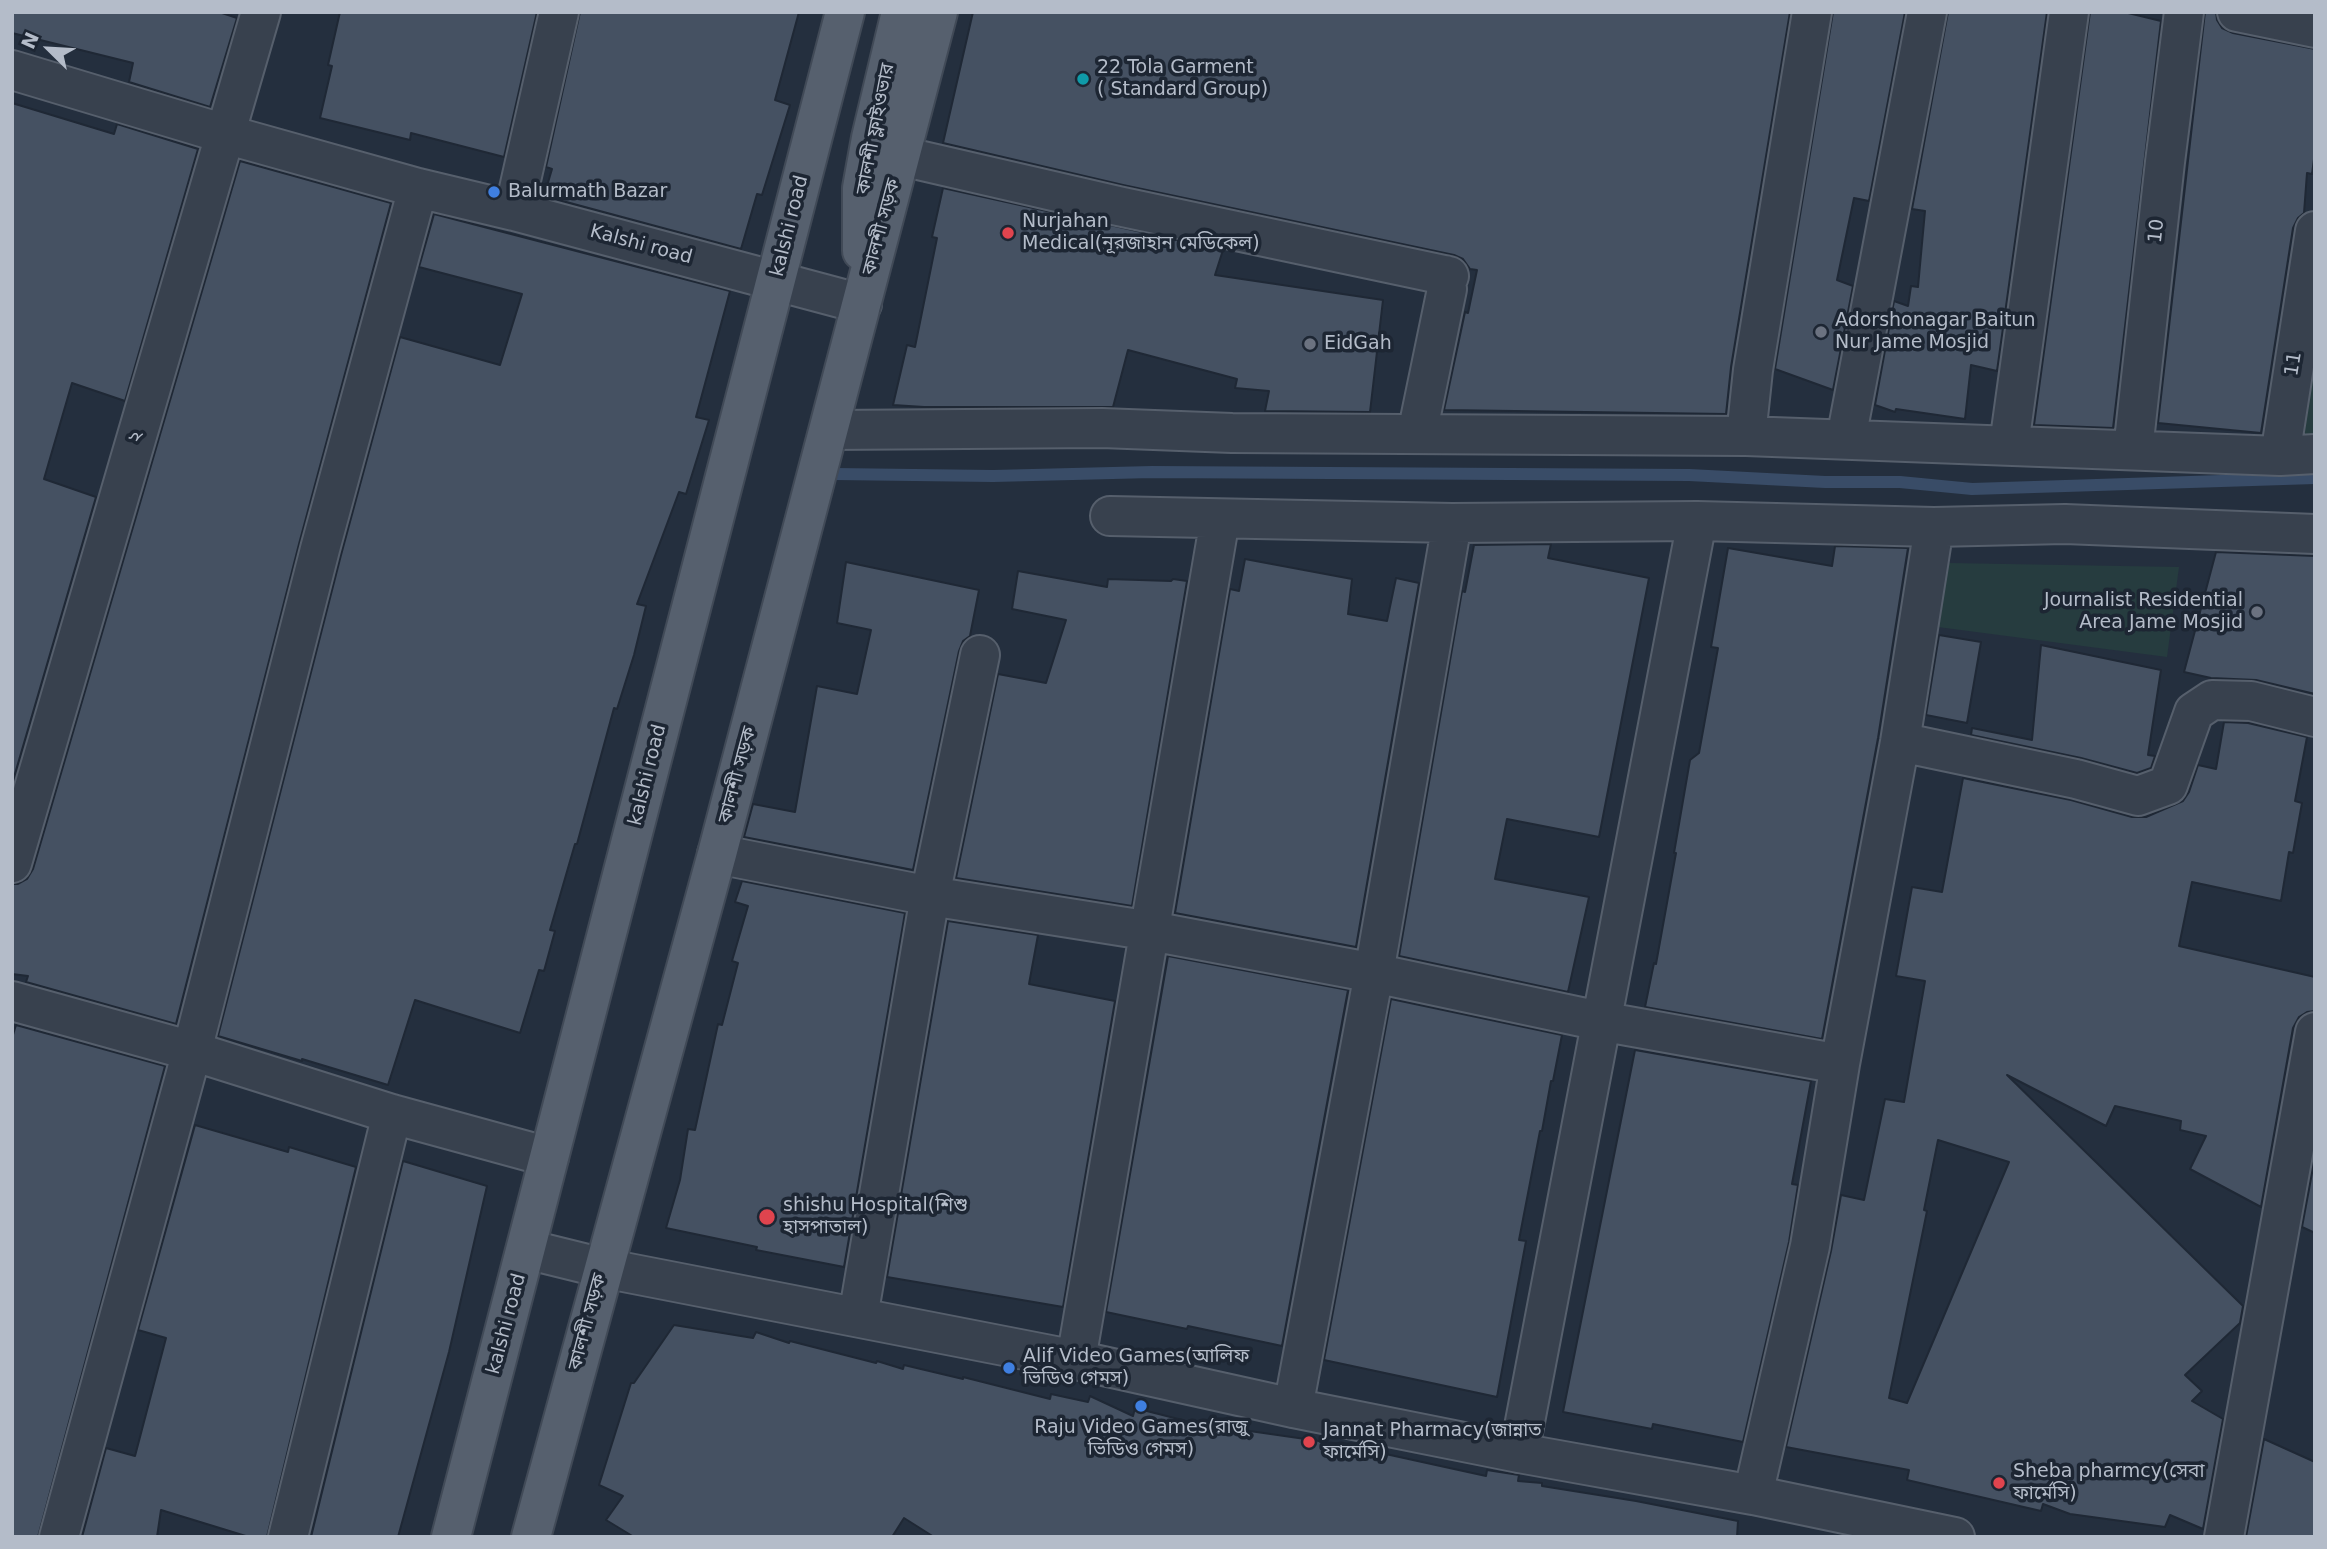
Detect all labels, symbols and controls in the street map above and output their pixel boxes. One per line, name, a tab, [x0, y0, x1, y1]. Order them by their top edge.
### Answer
north arrow	[14, 14, 84, 84]
text: N	[17, 29, 43, 52]
place label: 22 Tola Garment ( Standard Group)	[1097, 57, 1268, 101]
street label: কালশী ফ্লাইওভার	[852, 61, 900, 197]
marker: 22 Tola Garment ( Standard Group)	[1075, 71, 1091, 87]
street label: kalshi road	[766, 173, 814, 279]
street label: কালশী সড়ক	[858, 176, 906, 278]
place label: Balurmath Bazar	[508, 181, 667, 203]
marker: Balurmath Bazar	[486, 184, 502, 200]
place label: Nurjahan Medical(নূরজাহান মেডিকেল)	[1022, 211, 1260, 255]
street label: 10	[2144, 218, 2170, 244]
street label: Kalshi road	[587, 220, 695, 270]
marker: Nurjahan Medical(নূরজাহান মেডিকেল)	[1000, 225, 1016, 241]
place label: Adorshonagar Baitun Nur Jame Mosjid	[1835, 310, 2035, 354]
marker: Adorshonagar Baitun Nur Jame Mosjid	[1813, 324, 1829, 340]
place label: EidGah	[1324, 333, 1392, 355]
marker: EidGah	[1302, 336, 1318, 352]
street label: 11	[2281, 350, 2307, 378]
street label: ২	[123, 428, 149, 446]
place label: Journalist Residential Area Jame Mosjid	[2044, 590, 2243, 634]
marker: Journalist Residential Area Jame Mosjid	[2249, 604, 2265, 620]
street label: kalshi road	[624, 722, 672, 828]
street label: কালশী সড়ক	[714, 724, 762, 826]
place label: shishu Hospital(শিশু হাসপাতাল)	[783, 1195, 968, 1239]
marker: shishu Hospital(শিশু হাসপাতাল)	[757, 1207, 777, 1227]
street label: kalshi road	[483, 1271, 531, 1377]
street label: কালশী সড়ক	[564, 1271, 612, 1373]
place label: Alif Video Games(আলিফ ভিডিও গেমস)	[1023, 1346, 1249, 1390]
marker: Alif Video Games(আলিফ ভিডিও গেমস)	[1001, 1360, 1017, 1376]
marker: Raju Video Games(রাজু ভিডিও গেমস)	[1133, 1398, 1149, 1414]
place label: Raju Video Games(রাজু ভিডিও গেমস)	[1034, 1417, 1248, 1461]
place label: Jannat Pharmacy(জান্নাত ফার্মেসি)	[1323, 1420, 1542, 1464]
marker: Jannat Pharmacy(জান্নাত ফার্মেসি)	[1301, 1434, 1317, 1450]
place label: Sheba pharmcy(সেবা ফার্মেসি)	[2013, 1461, 2204, 1505]
marker: Sheba pharmcy(সেবা ফার্মেসি)	[1991, 1475, 2007, 1491]

